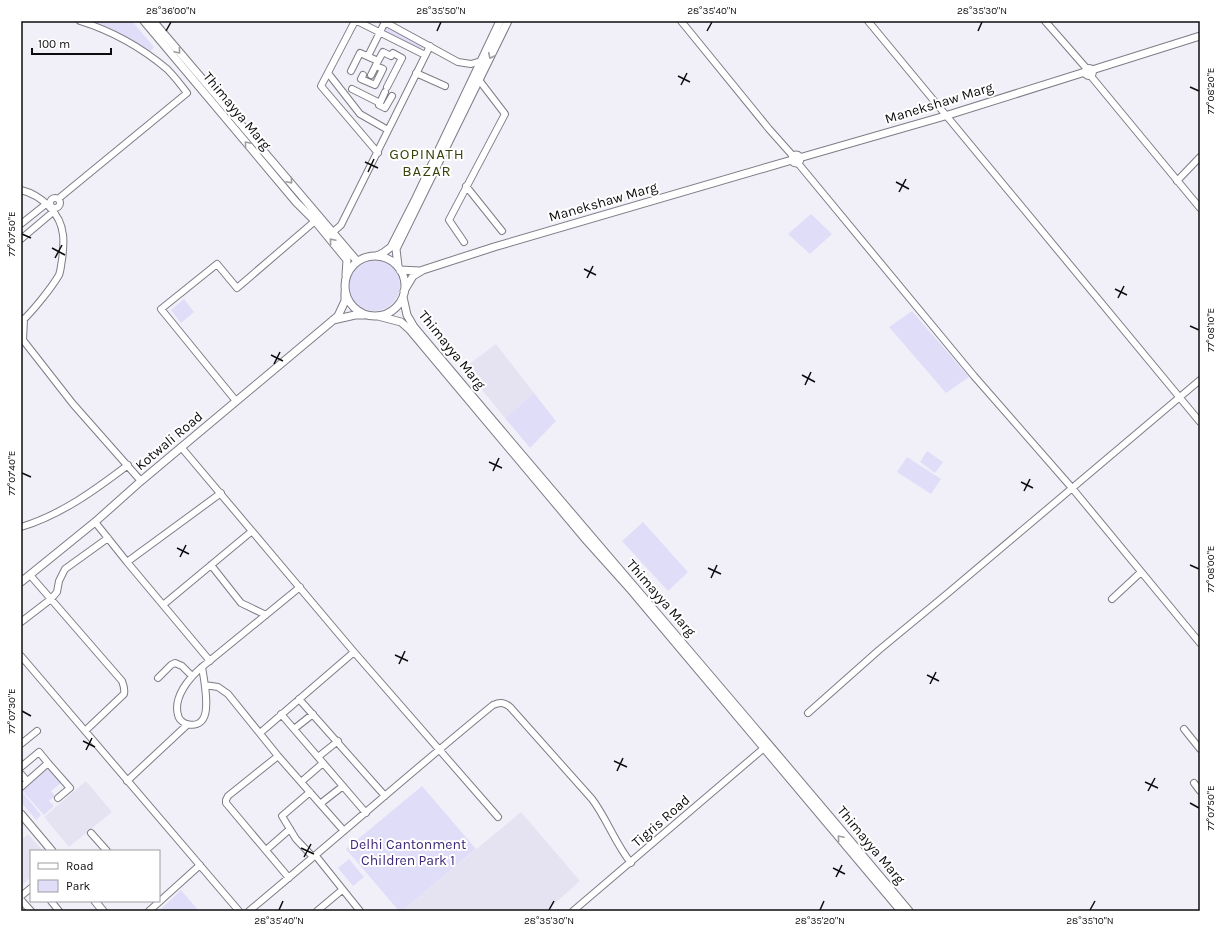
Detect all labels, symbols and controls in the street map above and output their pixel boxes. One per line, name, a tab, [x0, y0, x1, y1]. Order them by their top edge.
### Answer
text: 28°36'00"N	[146, 5, 196, 17]
text: 28°35'50"N	[416, 5, 466, 17]
text: 28°35'40"N	[687, 5, 737, 17]
text: 28°35'30"N	[957, 5, 1007, 17]
scale bar	[32, 30, 111, 56]
text: 100 m	[38, 37, 70, 51]
one-way arrow	[173, 46, 180, 53]
one-way arrow	[488, 52, 496, 59]
street label: Thimayya Marg	[199, 68, 275, 154]
text: 77°08'20"E	[1205, 68, 1217, 114]
street label: Manekshaw Marg	[883, 78, 995, 128]
one-way arrow	[245, 141, 252, 148]
district label: GOPINATH BAZAR	[389, 145, 465, 180]
one-way arrow	[285, 177, 292, 184]
street label: Manekshaw Marg	[547, 178, 659, 226]
text: 77°07'50"E	[6, 211, 18, 257]
one-way arrow	[330, 239, 337, 246]
street label: Thimayya Marg	[415, 307, 489, 393]
text: 77°08'10"E	[1205, 308, 1217, 352]
street label: Kotwali Road	[132, 408, 206, 474]
text: 77°07'40"E	[6, 451, 18, 495]
text: 77°08'00"E	[1205, 546, 1217, 592]
street label: Thimayya Marg	[623, 556, 699, 640]
text: 77°07'30"E	[6, 688, 18, 734]
text: 77°07'50"E	[1205, 785, 1217, 831]
street label: Tigris Road	[629, 791, 693, 851]
street label: Thimayya Marg	[833, 802, 909, 888]
park label: Delhi Cantonment Children Park 1	[350, 836, 466, 869]
one-way arrow	[838, 836, 845, 843]
legend	[30, 850, 160, 902]
text: Road	[66, 859, 94, 873]
text: Park	[66, 879, 91, 893]
text: 28°35'40"N	[254, 915, 304, 927]
text: 28°35'30"N	[524, 915, 574, 927]
text: 28°35'20"N	[795, 915, 845, 927]
text: 28°35'10"N	[1066, 915, 1114, 927]

